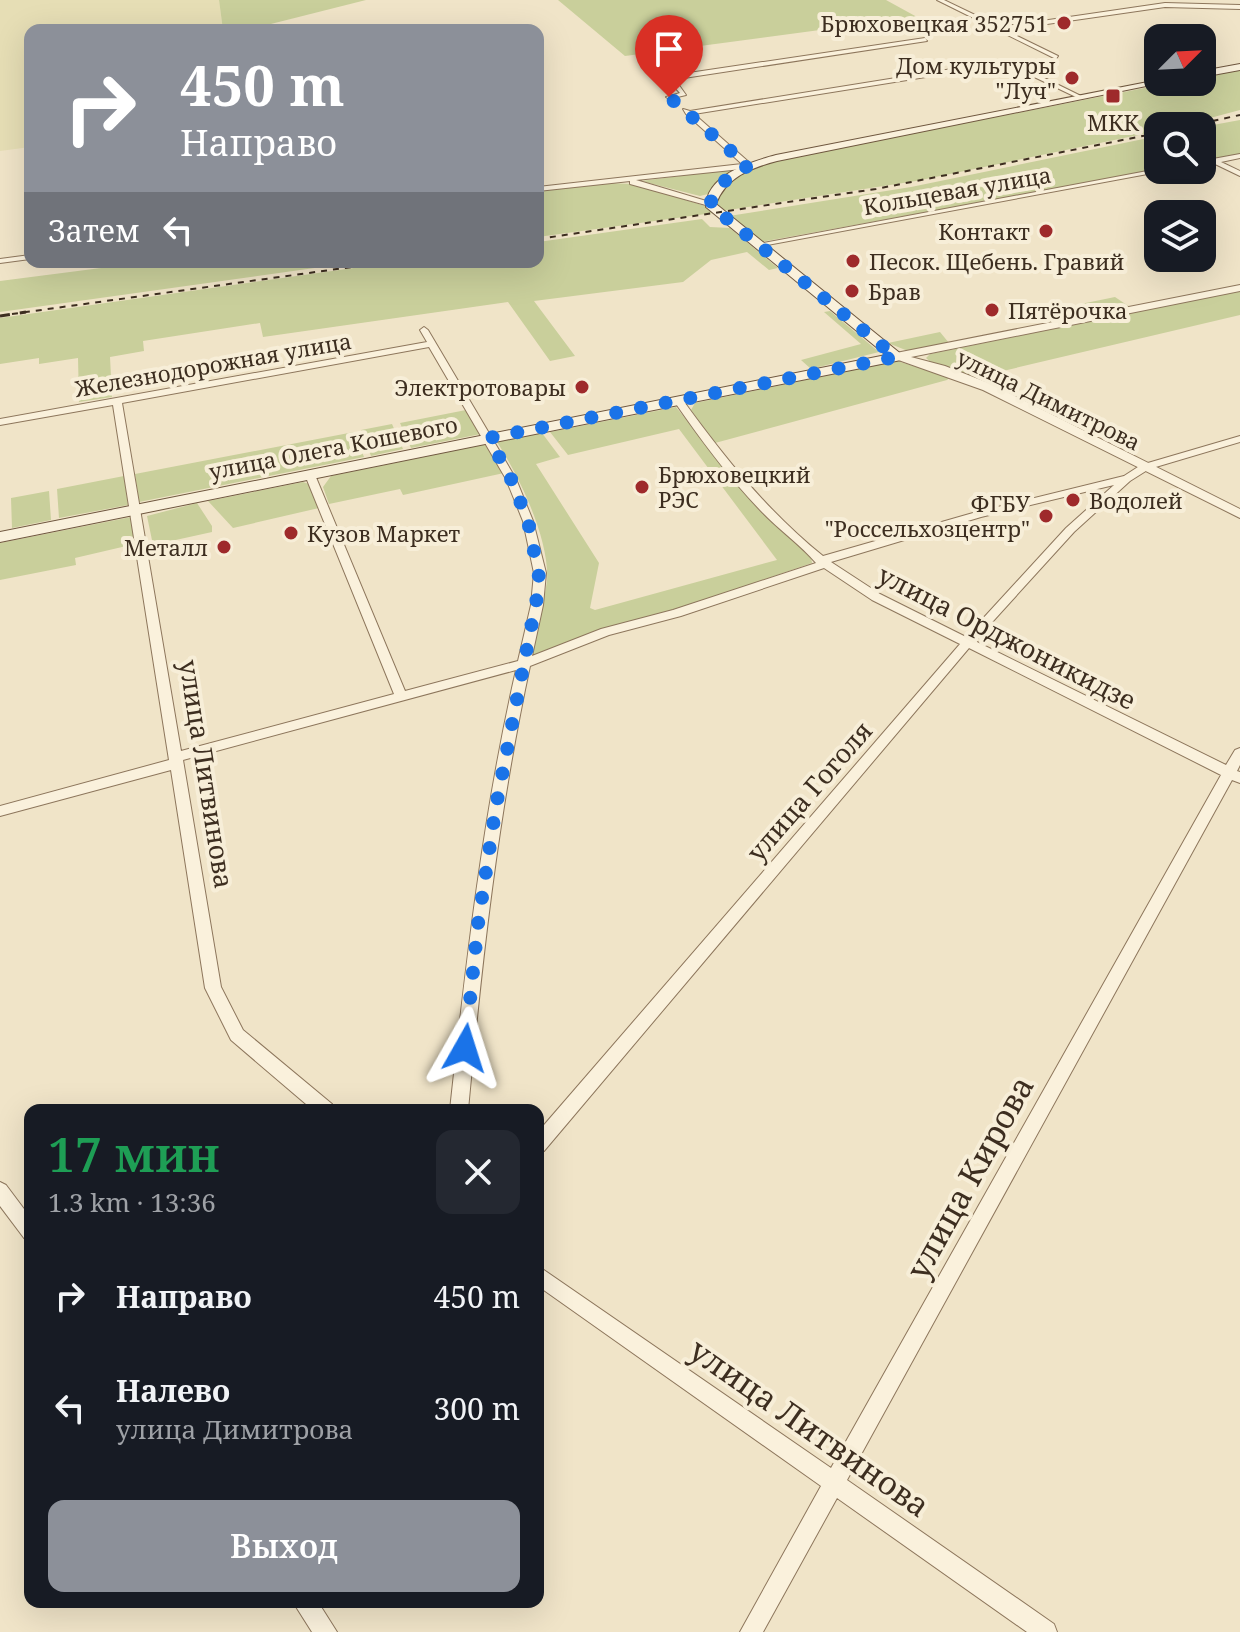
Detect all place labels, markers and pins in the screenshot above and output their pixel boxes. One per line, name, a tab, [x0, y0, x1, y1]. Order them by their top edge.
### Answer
place label: Брюховецкая 352751	[820, 8, 1048, 38]
marker: Брюховецкая 352751	[1055, 14, 1073, 32]
pin	[635, 15, 703, 97]
place label: Дом культуры "Луч"	[896, 50, 1056, 105]
marker: Дом культуры "Луч"	[1063, 69, 1081, 87]
marker: МКК	[1104, 87, 1122, 105]
place label: МКК	[1087, 107, 1139, 137]
place label: Контакт	[938, 216, 1030, 246]
marker: Контакт	[1037, 222, 1055, 240]
place label: Песок. Щебень. Гравий	[869, 246, 1124, 276]
marker: Песок. Щебень. Гравий	[844, 252, 862, 270]
place label: Брав	[868, 276, 921, 306]
marker: Брав	[843, 282, 861, 300]
place label: Пятёрочка	[1008, 295, 1127, 325]
marker: Пятёрочка	[983, 301, 1001, 319]
place label: Электротовары	[394, 372, 566, 402]
marker: Электротовары	[573, 378, 591, 396]
place label: Брюховецкий РЭС	[658, 459, 811, 514]
marker: Брюховецкий РЭС	[633, 478, 651, 496]
place label: Водолей	[1089, 485, 1183, 515]
place label: ФГБУ "Россельхозцентр"	[825, 488, 1031, 543]
marker: Водолей	[1064, 491, 1082, 509]
marker: ФГБУ "Россельхозцентр"	[1037, 507, 1055, 525]
place label: Кузов Маркет	[307, 518, 460, 548]
marker: Кузов Маркет	[282, 524, 300, 542]
place label: Металл	[124, 532, 208, 562]
marker: Металл	[215, 538, 233, 556]

